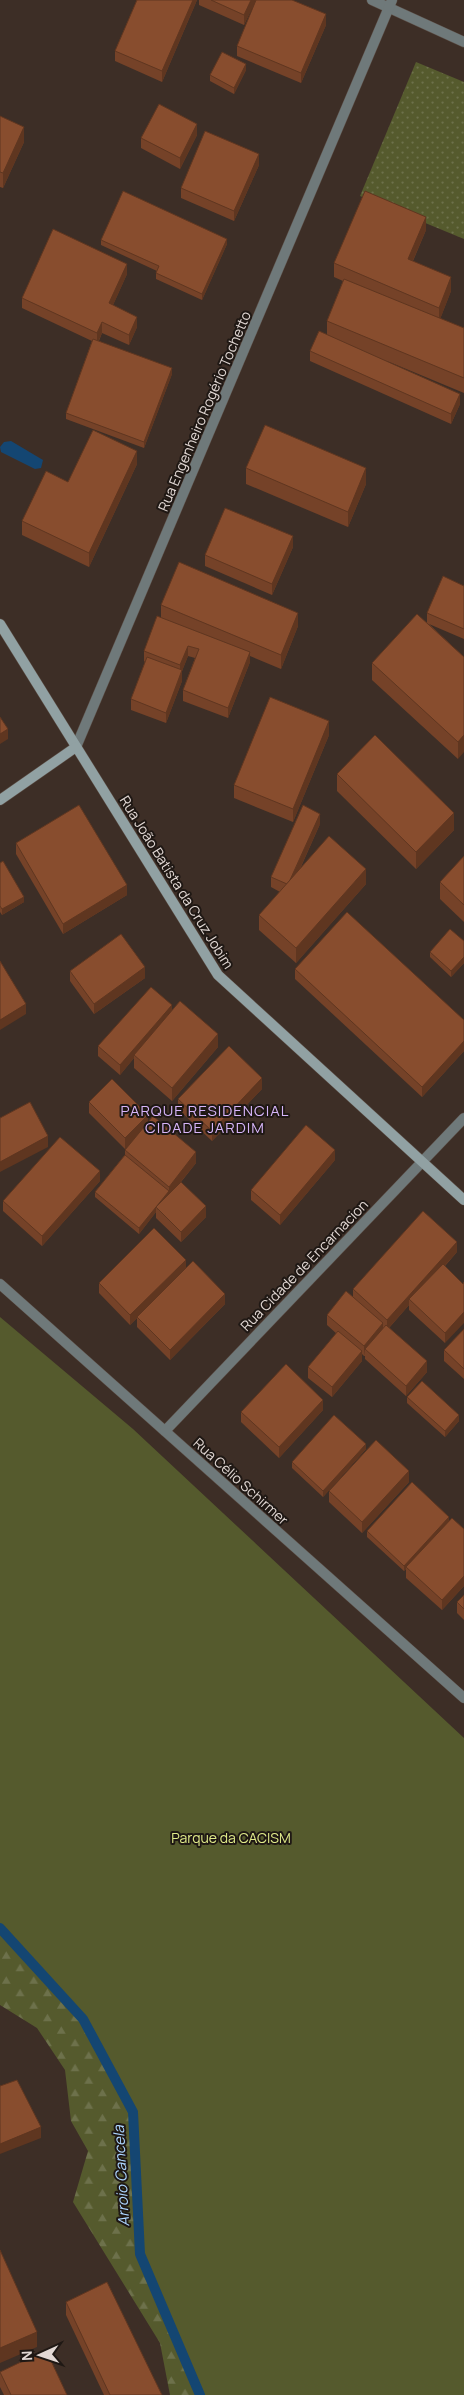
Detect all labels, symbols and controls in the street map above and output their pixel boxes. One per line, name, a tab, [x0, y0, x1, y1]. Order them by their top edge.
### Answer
street label: Rua Engenheiro Rogério Tochetto	[153, 308, 255, 514]
street label: Rua João Batista da Cruz Jobim	[116, 792, 238, 972]
district label: PARQUE RESIDENCIAL CIDADE JARDIM	[121, 1100, 289, 1138]
street label: Rua Cidade de Encarnacion	[236, 1195, 372, 1335]
street label: Rua Célio Schirmer	[189, 1433, 293, 1529]
park label: Parque da CACISM	[171, 1828, 291, 1847]
water label: Arroio Cancela	[108, 2124, 134, 2227]
north arrow	[15, 2330, 65, 2380]
text: N	[17, 2350, 36, 2361]

